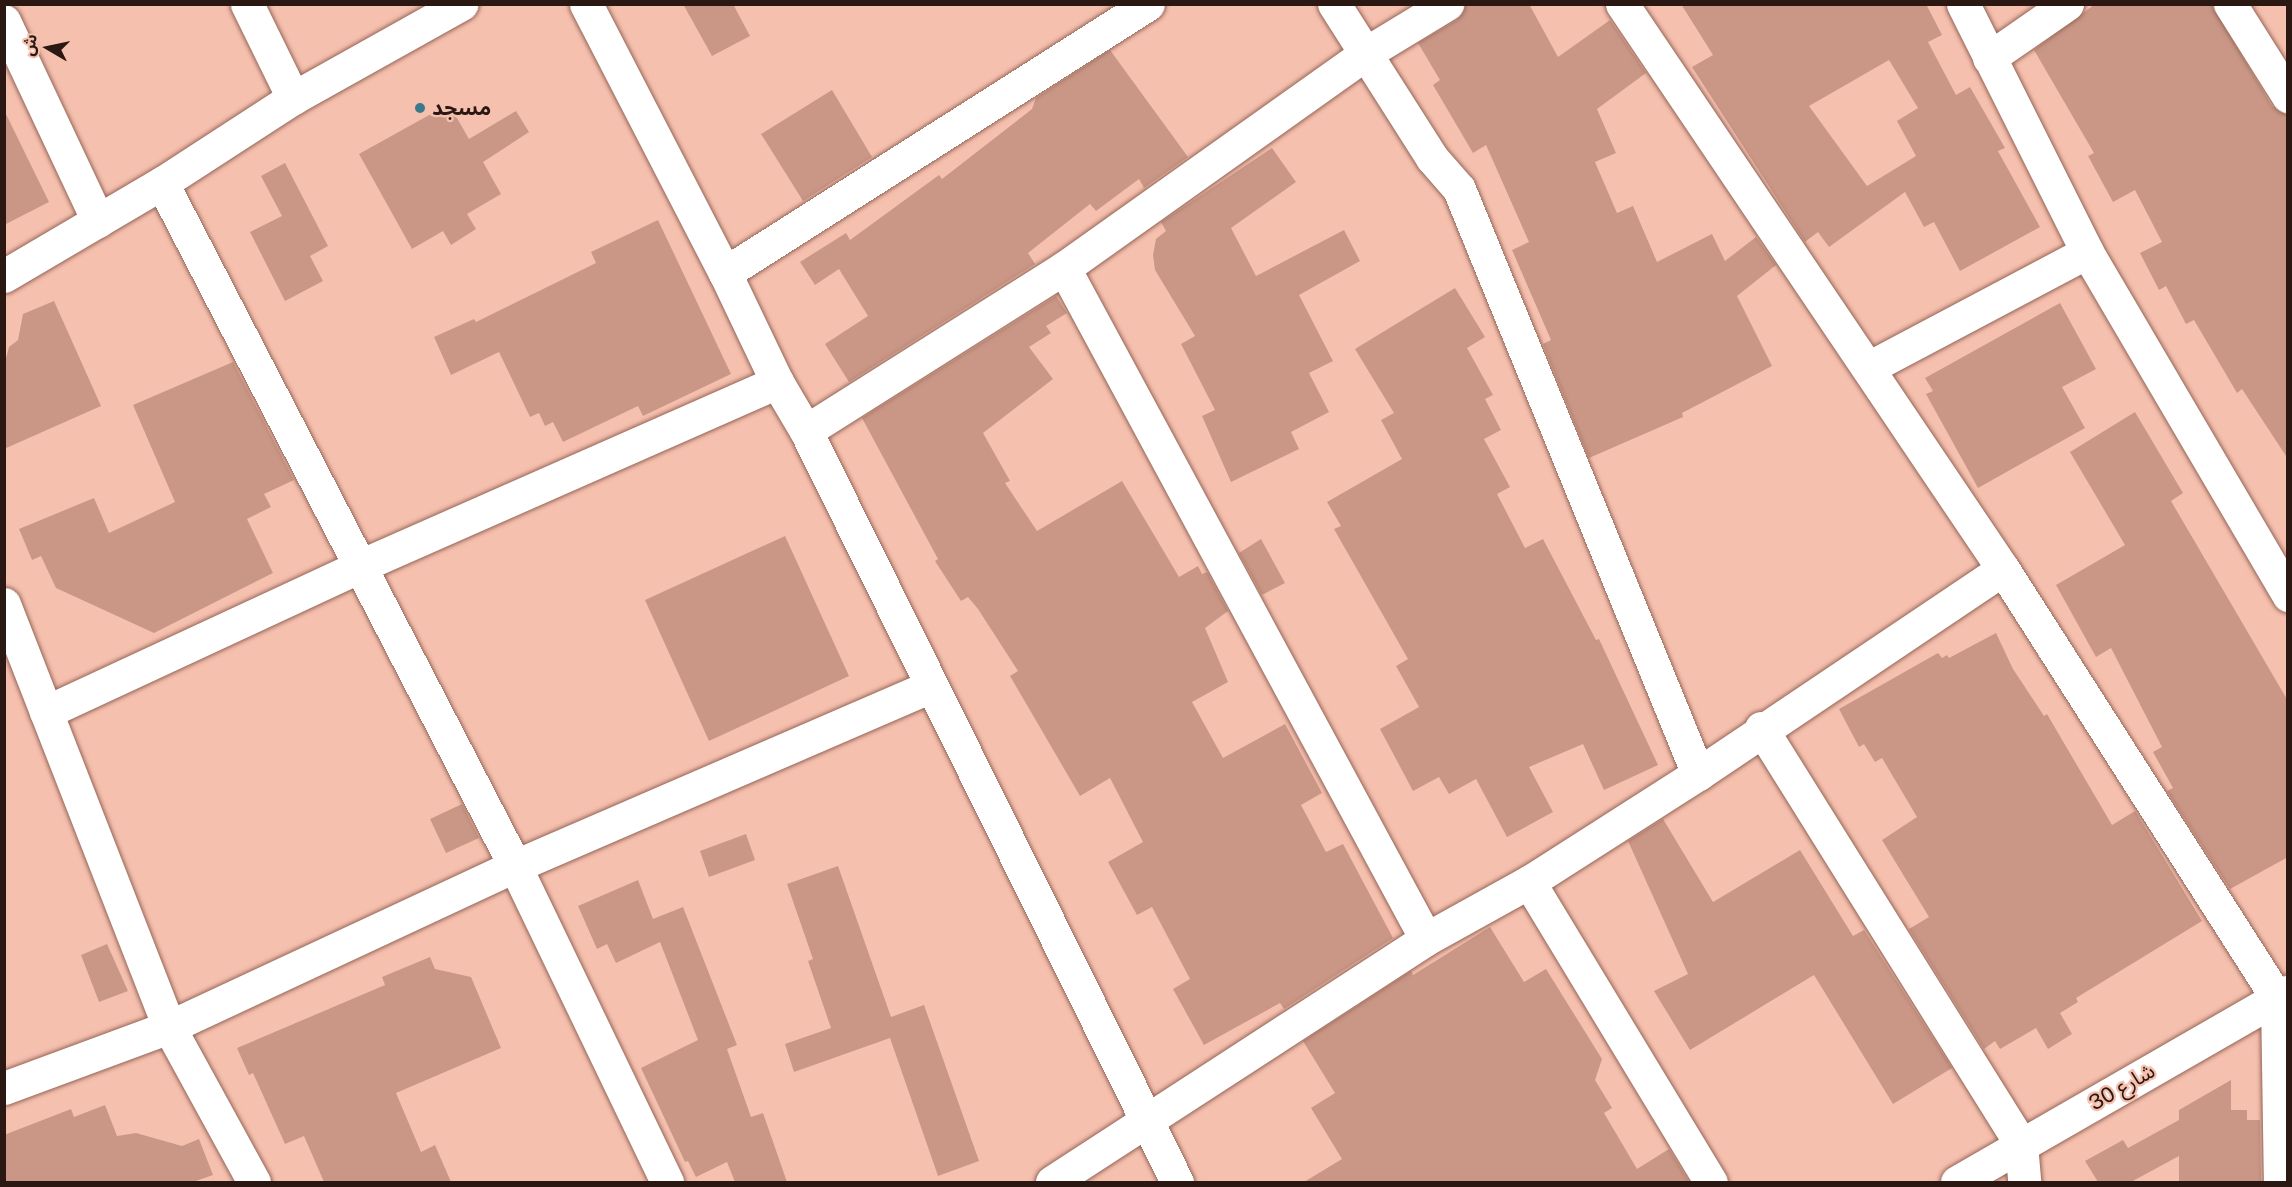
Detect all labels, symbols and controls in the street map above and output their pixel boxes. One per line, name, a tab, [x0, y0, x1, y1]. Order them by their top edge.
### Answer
north arrow	[18, 18, 78, 78]
text: ش	[19, 33, 41, 57]
place label: مسجد	[432, 95, 491, 121]
marker: مسجد	[413, 101, 427, 115]
street label: شارع 30	[2085, 1058, 2159, 1116]

